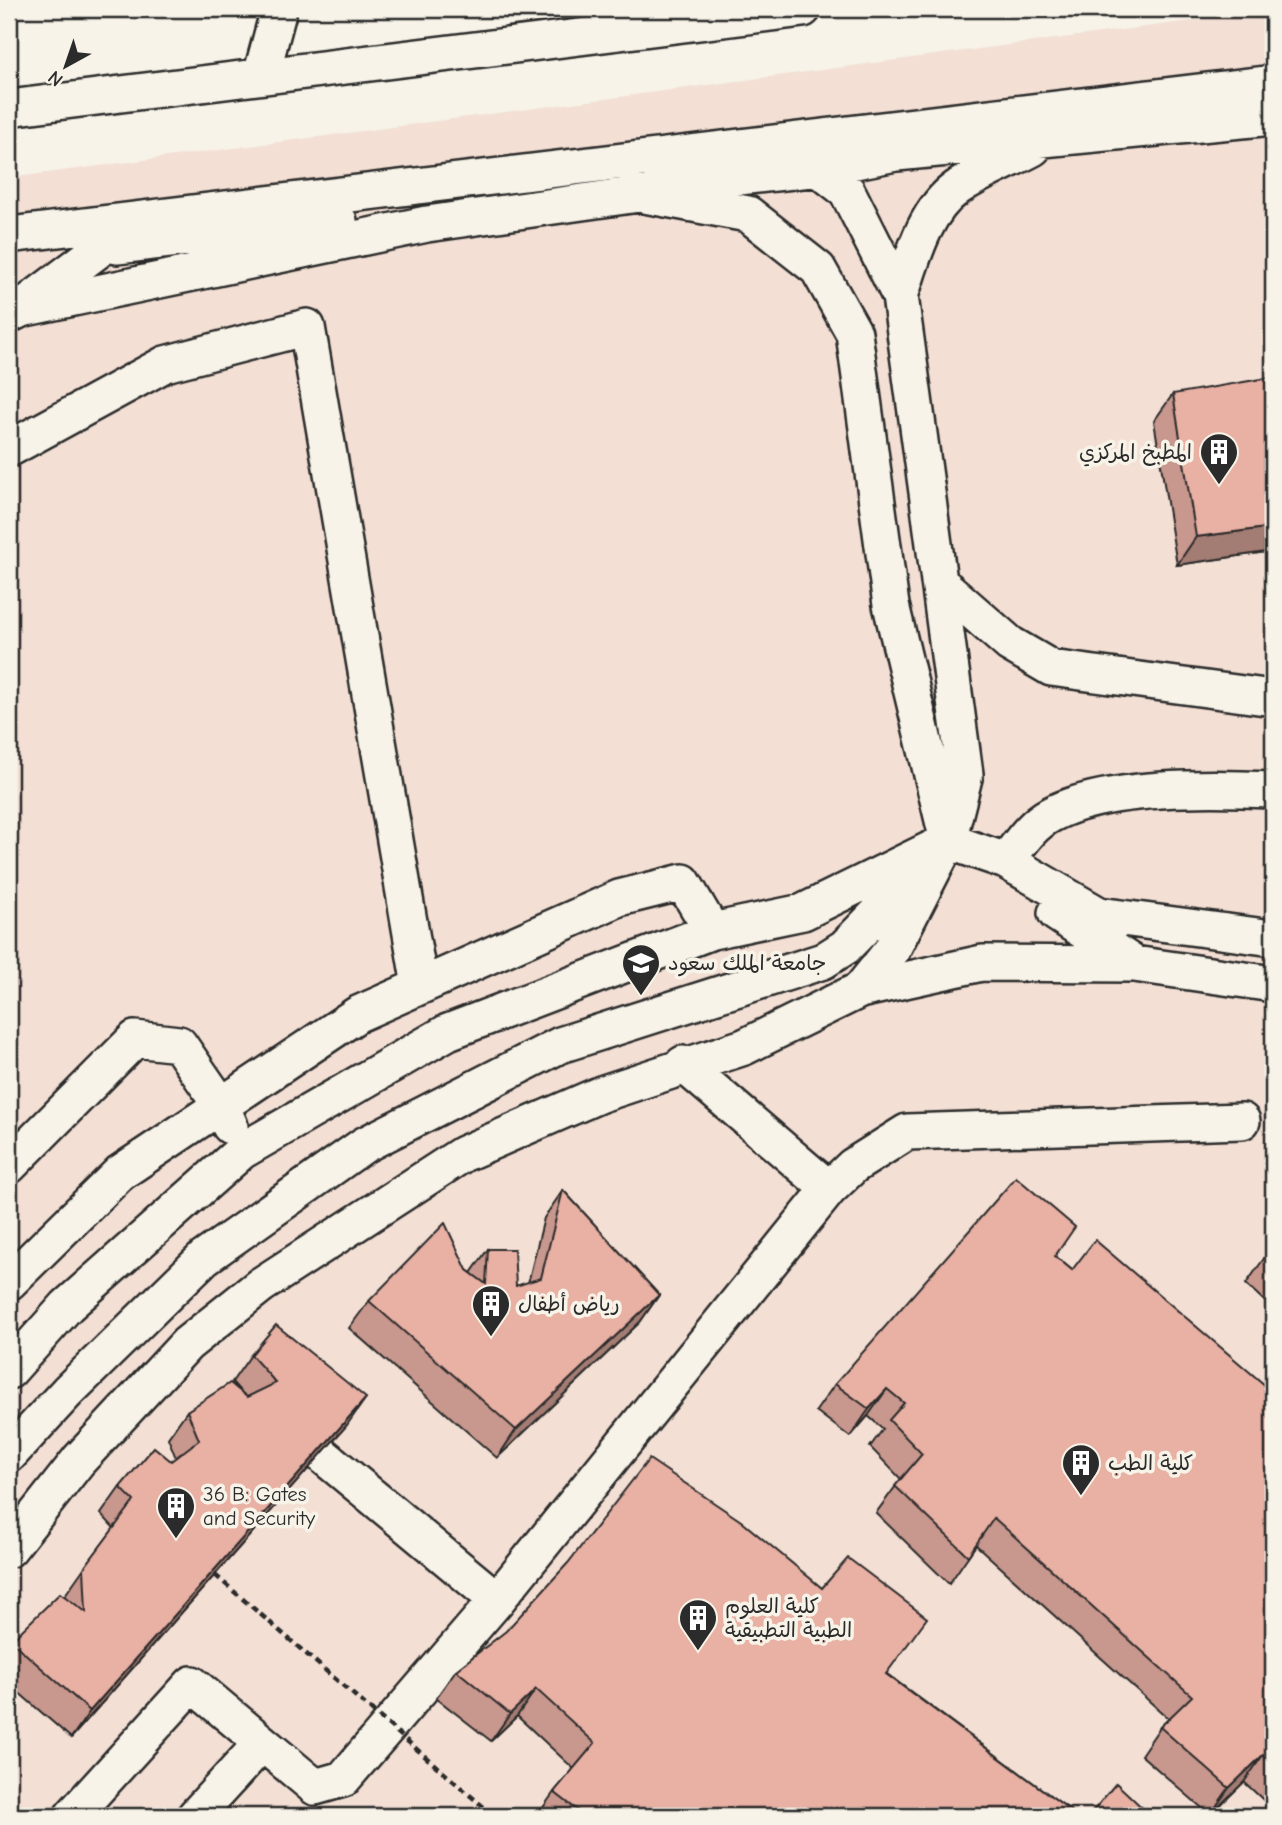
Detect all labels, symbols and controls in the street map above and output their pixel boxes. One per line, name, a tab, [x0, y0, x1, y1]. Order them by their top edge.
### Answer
north arrow	[32, 32, 102, 102]
text: N	[44, 66, 68, 91]
building icon: المطبخ المركزي	[1198, 431, 1240, 486]
place label: المطبخ المركزي	[1079, 440, 1192, 467]
school or university icon: جامعة الملك سعود	[620, 942, 662, 997]
place label: جامعة الملك سعود	[668, 951, 826, 977]
building icon: رياض أطفال	[470, 1283, 512, 1338]
place label: رياض أطفال	[518, 1292, 620, 1316]
building icon: كلية الطب	[1060, 1442, 1102, 1497]
place label: كلية الطب	[1108, 1451, 1193, 1476]
place label: 36 B: Gates and Security	[203, 1482, 316, 1530]
building icon: 36 B: Gates and Security	[155, 1485, 197, 1540]
place label: كلية العلوم الطبية التطبيقية	[725, 1594, 852, 1643]
building icon: كلية العلوم الطبية التطبيقية	[677, 1597, 719, 1652]

